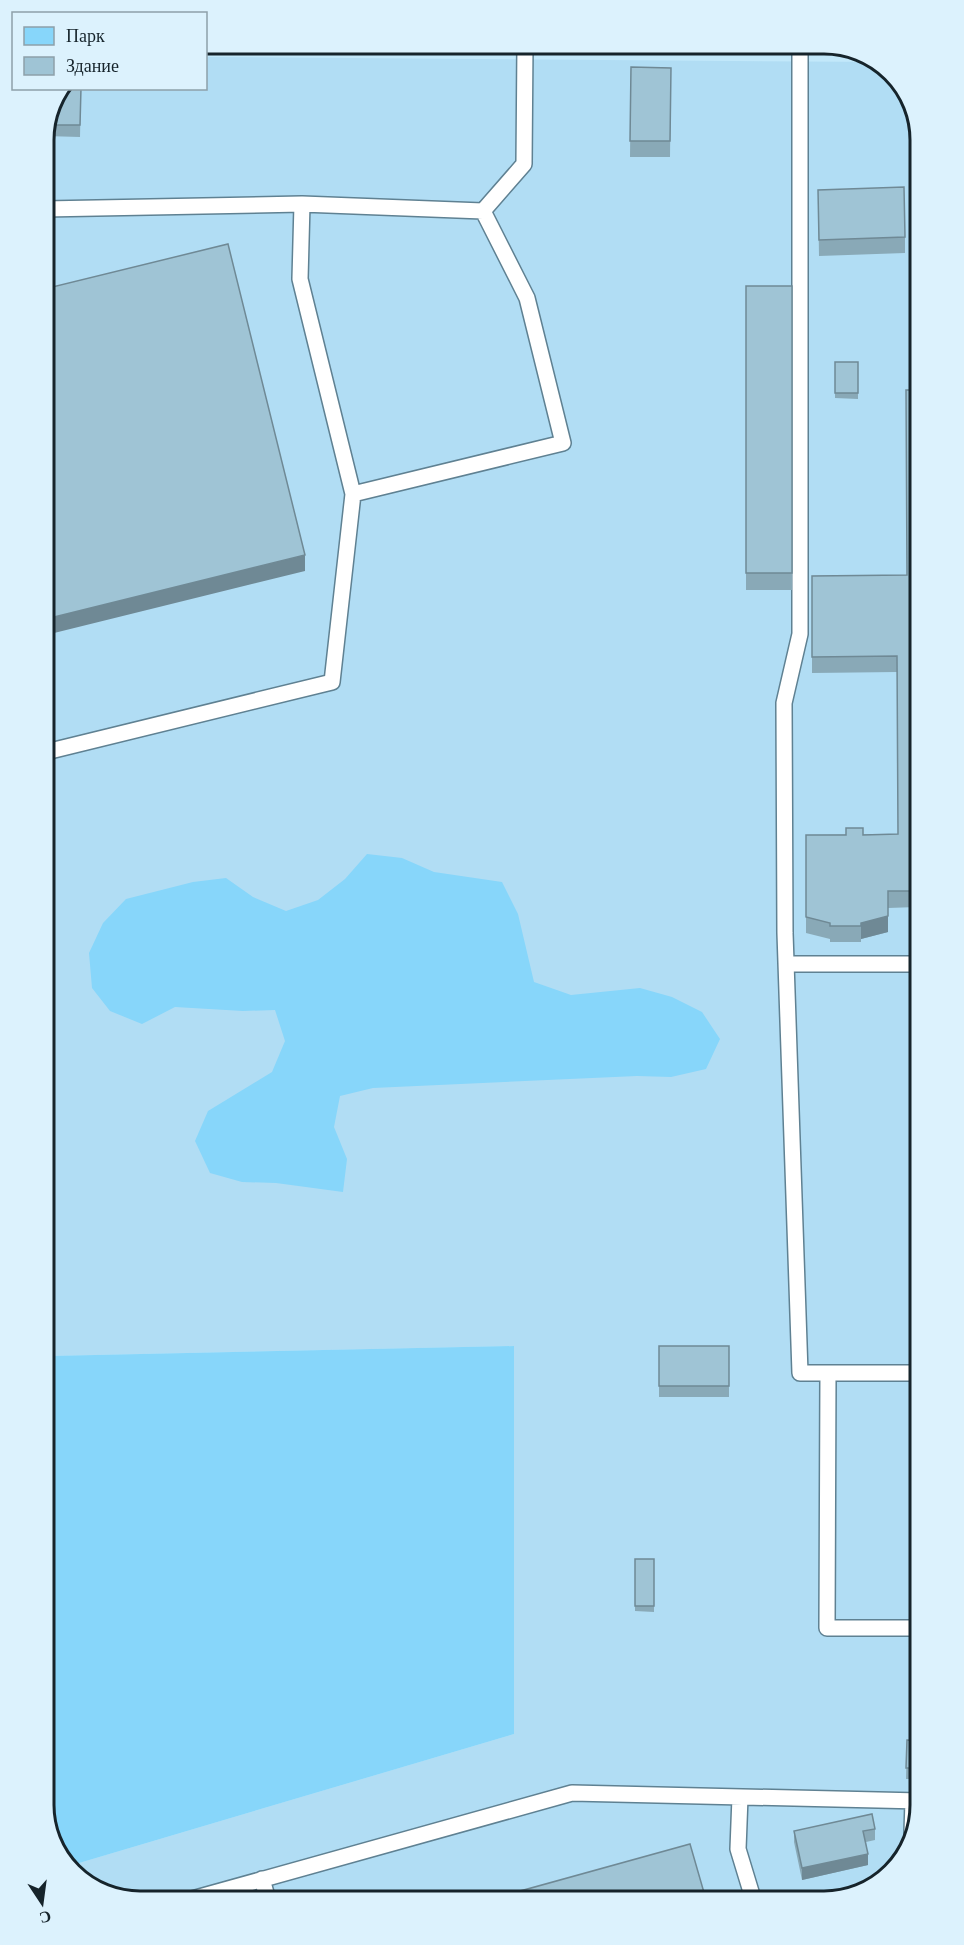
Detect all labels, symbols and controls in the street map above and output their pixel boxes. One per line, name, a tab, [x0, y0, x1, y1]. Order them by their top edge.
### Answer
legend	[12, 12, 207, 90]
text: Парк	[66, 26, 105, 46]
text: Здание	[66, 56, 119, 76]
north arrow	[12, 1873, 72, 1933]
text: С	[38, 1908, 53, 1927]

